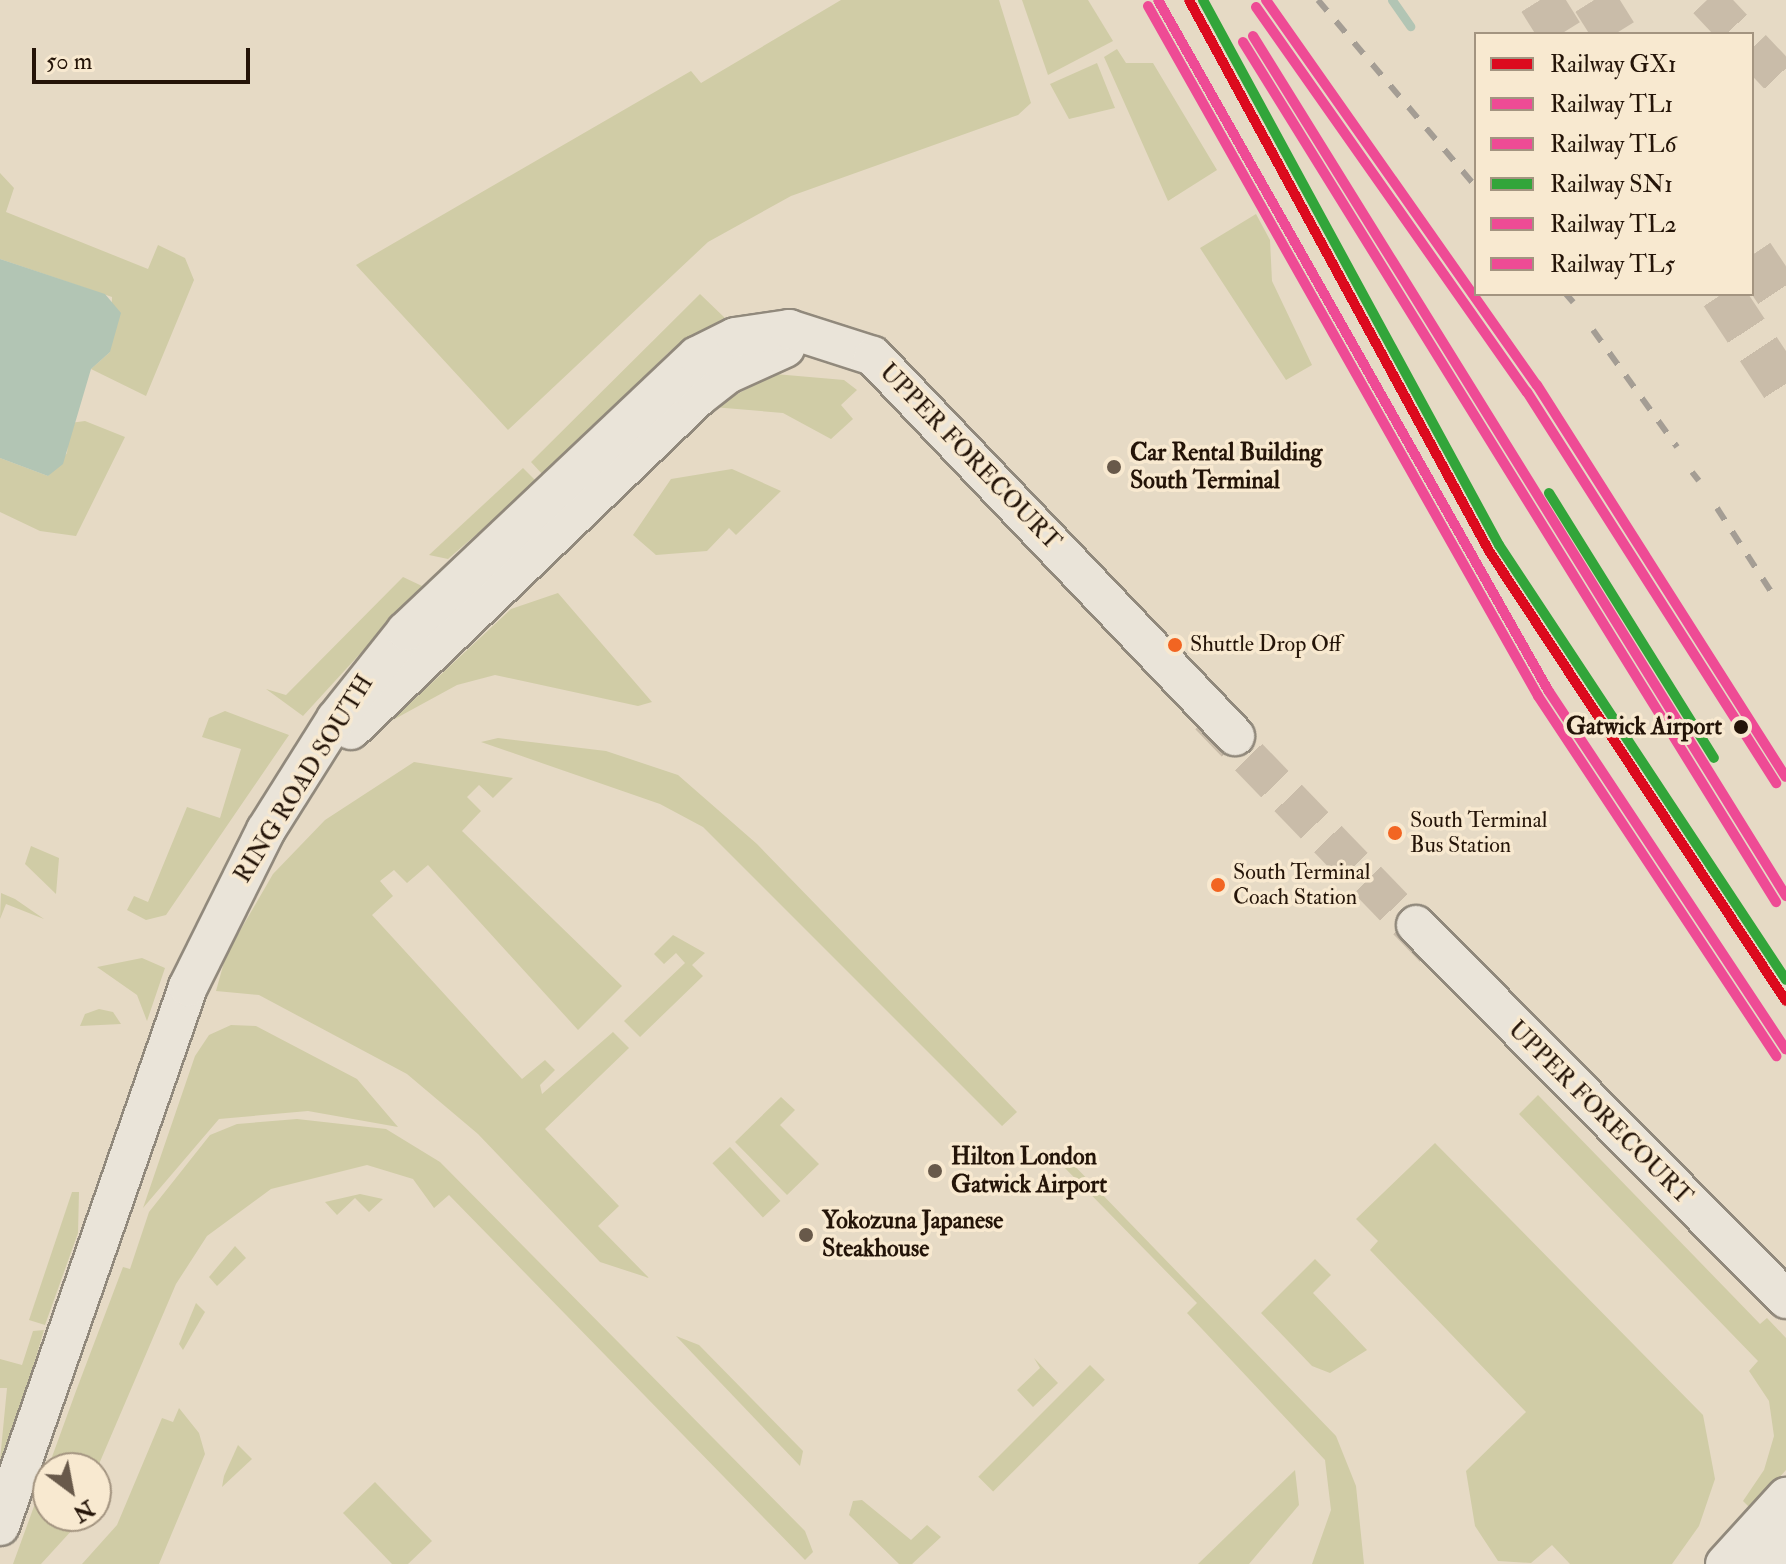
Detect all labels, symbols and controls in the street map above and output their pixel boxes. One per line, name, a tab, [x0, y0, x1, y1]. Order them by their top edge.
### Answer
scale bar	[36, 32, 254, 82]
legend	[1474, 32, 1754, 296]
text: 50 m	[46, 46, 92, 77]
text: Railway GX1	[1550, 49, 1677, 80]
text: Railway TL1	[1550, 89, 1673, 120]
text: Railway TL6	[1550, 129, 1677, 160]
text: Railway SN1	[1550, 169, 1673, 200]
text: Railway TL2	[1550, 209, 1677, 240]
text: Railway TL5	[1550, 249, 1675, 280]
street label: UPPER FORECOURT	[873, 358, 1067, 556]
place label: Car Rental Building South Terminal	[1130, 439, 1322, 495]
marker: Car Rental Building South Terminal	[1105, 458, 1123, 476]
place label: Shuttle Drop Off	[1190, 632, 1341, 658]
marker: Shuttle Drop Off	[1167, 637, 1183, 653]
street label: RING ROAD SOUTH	[228, 670, 380, 888]
place label: Gatwick Airport	[1566, 713, 1722, 741]
marker: Gatwick Airport	[1729, 715, 1753, 739]
place label: South Terminal Bus Station	[1410, 807, 1547, 858]
marker: South Terminal Bus Station	[1387, 825, 1403, 841]
place label: South Terminal Coach Station	[1233, 859, 1370, 910]
marker: South Terminal Coach Station	[1210, 877, 1226, 893]
street label: UPPER FORECOURT	[1502, 1015, 1698, 1211]
place label: Hilton London Gatwick Airport	[951, 1143, 1107, 1199]
marker: Hilton London Gatwick Airport	[926, 1162, 944, 1180]
place label: Yokozuna Japanese Steakhouse	[822, 1207, 1003, 1263]
marker: Yokozuna Japanese Steakhouse	[797, 1226, 815, 1244]
north arrow	[32, 1452, 112, 1532]
text: N	[68, 1494, 99, 1528]

